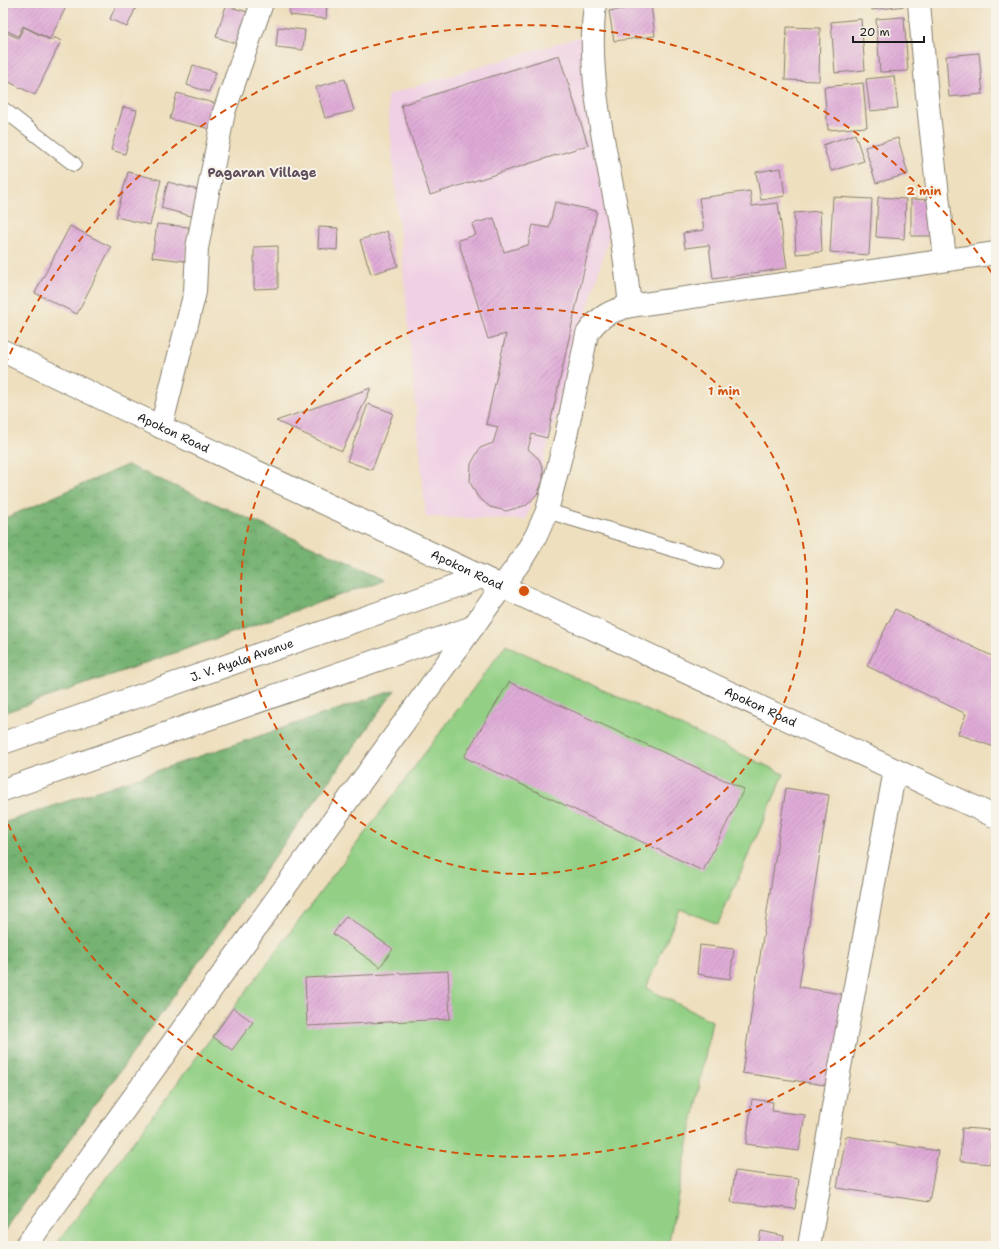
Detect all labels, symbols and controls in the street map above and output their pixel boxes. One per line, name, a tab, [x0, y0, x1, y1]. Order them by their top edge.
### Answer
scale bar	[853, 18, 924, 44]
text: 20 m	[859, 24, 890, 40]
district label: Pagaran Village	[207, 164, 317, 181]
text: 2 min	[907, 183, 942, 199]
text: 1 min	[708, 383, 740, 399]
street label: Apokon Road	[135, 409, 212, 457]
street label: Apokon Road	[428, 546, 506, 594]
centre of rings	[517, 584, 531, 598]
street label: J. V. Ayala Avenue	[188, 635, 296, 685]
street label: Apokon Road	[722, 683, 800, 731]

